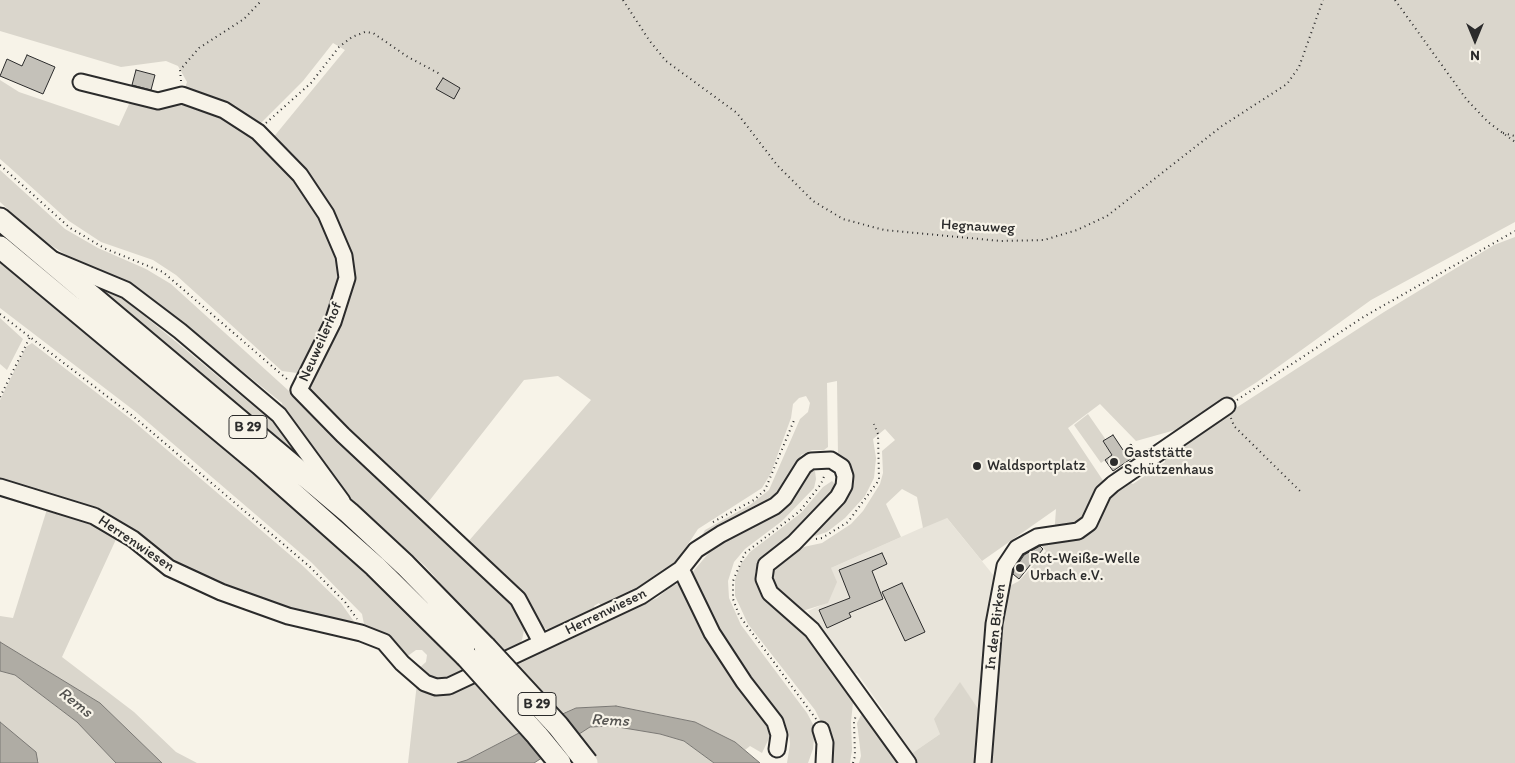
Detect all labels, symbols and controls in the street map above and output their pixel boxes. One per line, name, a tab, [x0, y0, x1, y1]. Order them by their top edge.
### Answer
north arrow	[1450, 15, 1500, 65]
text: N	[1470, 47, 1480, 64]
street label: Hegnauweg	[941, 216, 1015, 238]
street label: Neuweilerhof	[295, 299, 347, 385]
road number: B 29	[229, 416, 267, 438]
place label: Gaststätte Schützenhaus	[1124, 444, 1214, 479]
marker: Gaststätte Schützenhaus	[1108, 456, 1120, 468]
place label: Waldsportplatz	[987, 457, 1086, 475]
marker: Waldsportplatz	[971, 460, 983, 472]
street label: Herrenwiesen	[94, 512, 178, 576]
place label: Rot-Weiße-Welle Urbach e.V.	[1030, 550, 1140, 585]
marker: Rot-Weiße-Welle Urbach e.V.	[1014, 562, 1026, 574]
street label: In den Birken	[982, 583, 1010, 671]
street label: Herrenwiesen	[562, 585, 650, 639]
water label: Rems	[54, 684, 96, 722]
road number: B 29	[518, 692, 556, 716]
water label: Rems	[591, 710, 629, 732]

